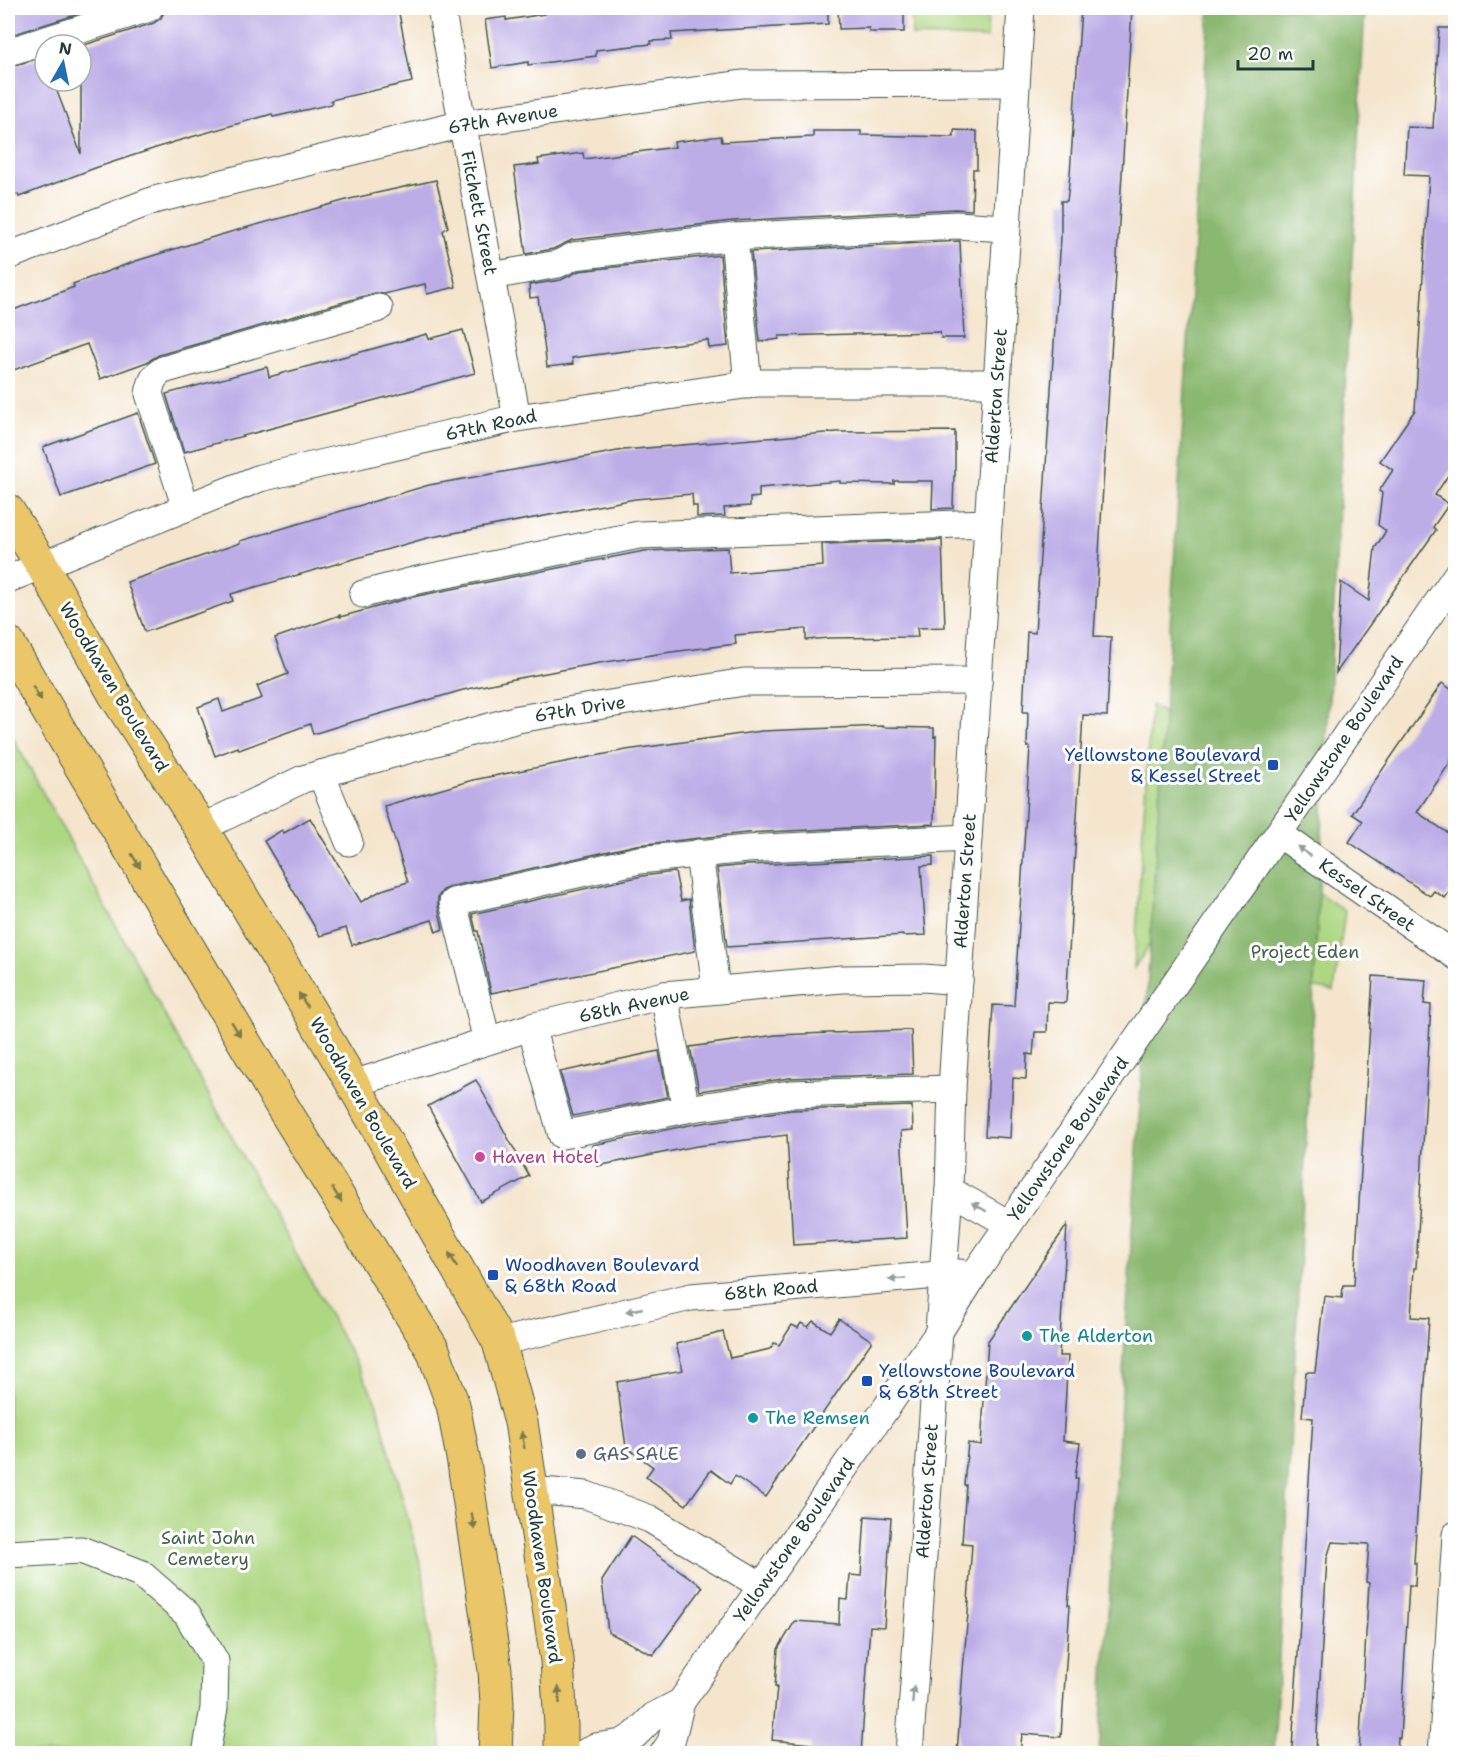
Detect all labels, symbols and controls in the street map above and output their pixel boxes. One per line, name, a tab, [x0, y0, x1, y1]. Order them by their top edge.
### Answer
north arrow	[33, 33, 93, 93]
scale bar	[1238, 33, 1313, 71]
text: N	[57, 37, 73, 60]
text: 20 m	[1247, 42, 1293, 66]
street label: 67th Avenue	[446, 98, 560, 140]
street label: Fitchett Street	[455, 149, 503, 277]
street label: Alderton Street	[979, 327, 1013, 464]
street label: 67th Road	[443, 404, 539, 446]
street label: Woodhaven Boulevard	[54, 598, 174, 776]
street label: Yellowstone Boulevard	[1279, 651, 1409, 827]
one-way arrow	[32, 685, 43, 701]
street label: 67th Drive	[533, 690, 627, 728]
place label: Yellowstone Boulevard & Kessel Street	[1065, 743, 1261, 788]
marker: Yellowstone Boulevard & Kessel Street	[1266, 758, 1280, 772]
street label: Alderton Street	[948, 812, 982, 949]
one-way arrow	[1296, 845, 1312, 857]
one-way arrow	[131, 853, 142, 869]
street label: Kessel Street	[1314, 853, 1420, 937]
park label: Project Eden	[1251, 940, 1359, 964]
street label: 68th Avenue	[576, 982, 692, 1028]
one-way arrow	[298, 992, 309, 1008]
street label: Woodhaven Boulevard	[304, 1013, 422, 1193]
one-way arrow	[231, 1021, 241, 1038]
street label: Yellowstone Boulevard	[1002, 1052, 1134, 1226]
place label: Haven Hotel	[492, 1145, 599, 1169]
marker: Haven Hotel	[473, 1150, 487, 1164]
one-way arrow	[332, 1187, 343, 1203]
one-way arrow	[970, 1202, 987, 1212]
one-way arrow	[448, 1251, 458, 1268]
place label: Woodhaven Boulevard & 68th Road	[505, 1253, 699, 1298]
marker: Woodhaven Boulevard & 68th Road	[486, 1268, 500, 1282]
street label: 68th Road	[723, 1274, 819, 1306]
one-way arrow	[887, 1274, 906, 1284]
one-way arrow	[625, 1306, 644, 1316]
place label: The Alderton	[1039, 1324, 1153, 1348]
marker: The Alderton	[1020, 1329, 1034, 1343]
place label: Yellowstone Boulevard & 68th Street	[879, 1359, 1075, 1404]
marker: Yellowstone Boulevard & 68th Street	[860, 1374, 874, 1388]
place label: The Remsen	[765, 1406, 870, 1430]
marker: The Remsen	[746, 1411, 760, 1425]
street label: Alderton Street	[910, 1422, 944, 1559]
one-way arrow	[519, 1430, 528, 1449]
place label: GAS SALE	[593, 1442, 679, 1466]
marker: GAS SALE	[574, 1447, 588, 1461]
street label: Yellowstone Boulevard	[728, 1453, 860, 1627]
street label: Woodhaven Boulevard	[517, 1469, 567, 1665]
one-way arrow	[468, 1512, 477, 1531]
park label: Saint John Cemetery	[161, 1526, 255, 1571]
one-way arrow	[554, 1686, 564, 1705]
one-way arrow	[908, 1686, 918, 1705]

